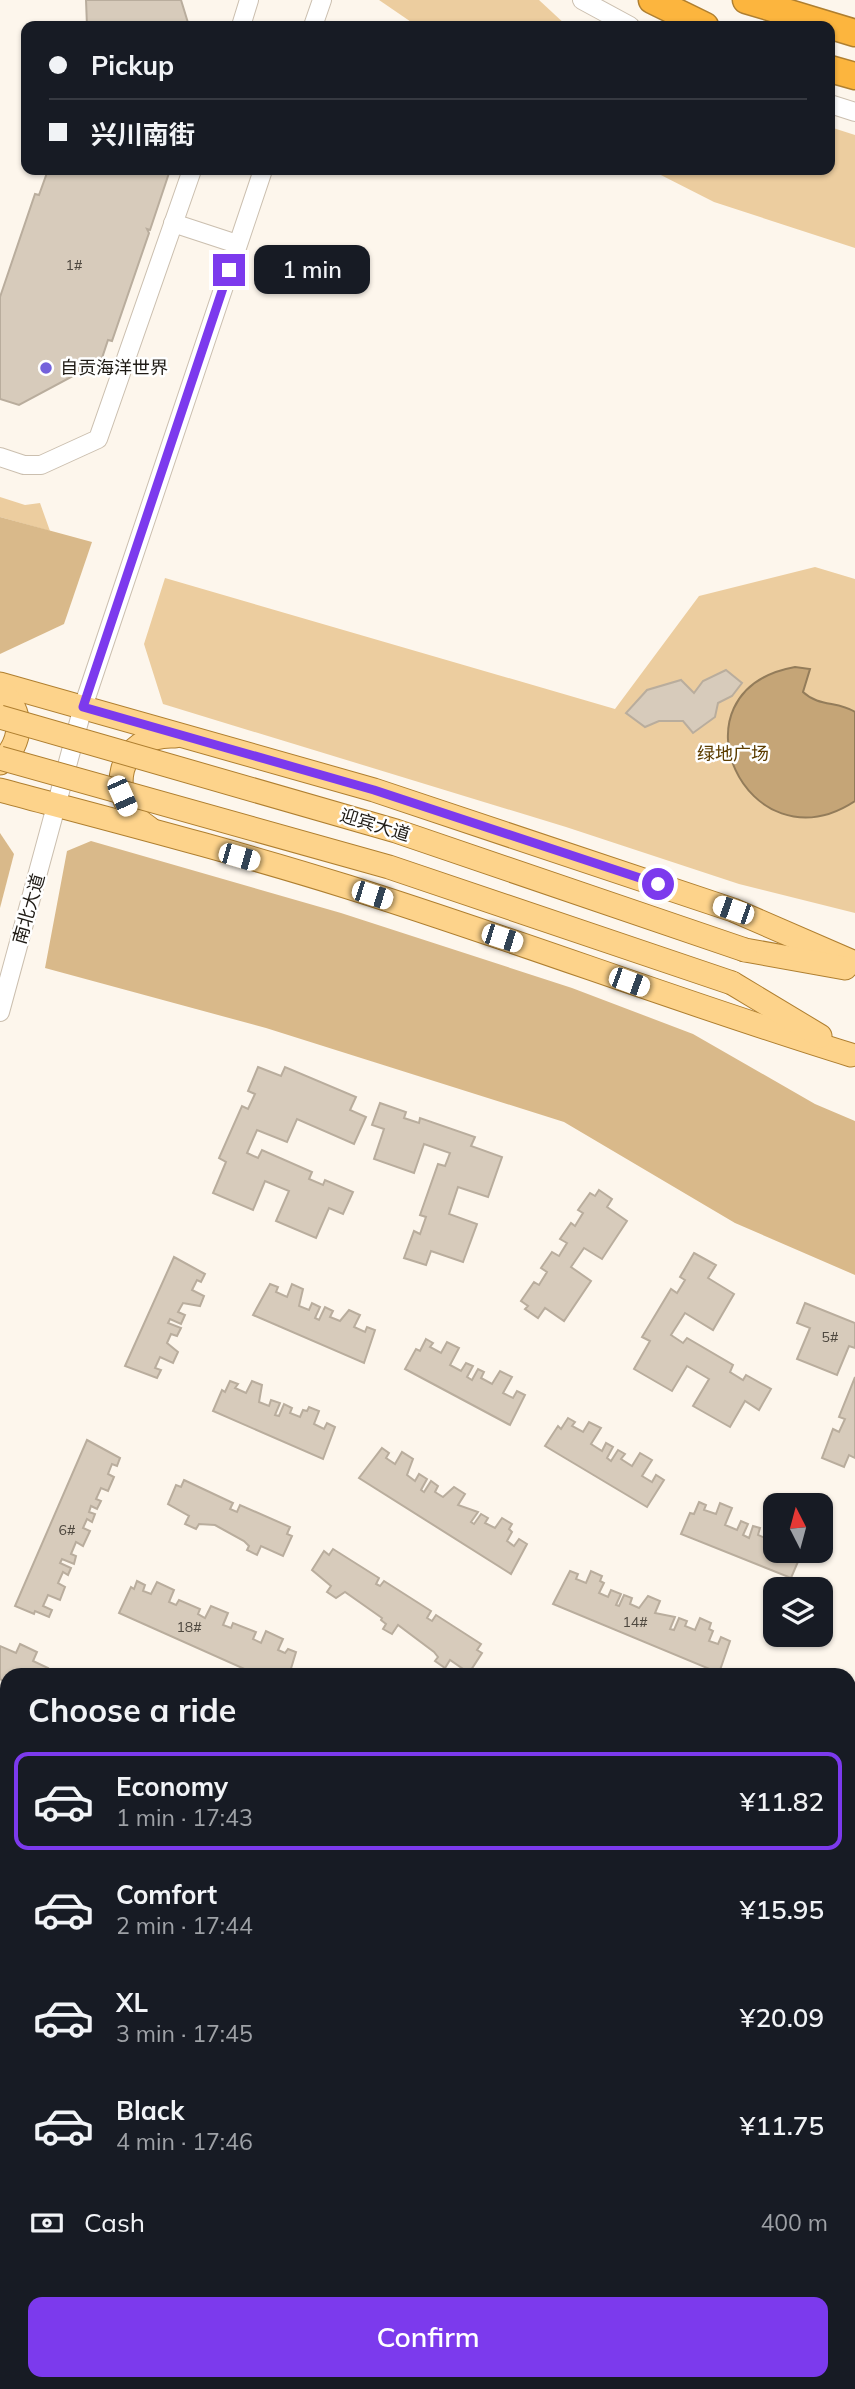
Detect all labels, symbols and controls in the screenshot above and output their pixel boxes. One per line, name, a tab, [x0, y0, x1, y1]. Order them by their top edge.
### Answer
text: Pickup	[91, 49, 174, 82]
text: 兴川南街	[91, 118, 195, 151]
callout: 1 min	[254, 246, 369, 294]
route end	[213, 254, 245, 286]
text: 1 min	[282, 255, 342, 284]
house number: 1#	[66, 256, 82, 274]
place label: 自贡海洋世界	[60, 356, 168, 379]
marker: 自贡海洋世界	[38, 360, 54, 376]
park label: 绿地广场	[697, 742, 769, 765]
car	[104, 773, 141, 819]
street label: 迎宾大道	[337, 803, 413, 846]
car	[216, 841, 263, 873]
route start	[642, 868, 674, 900]
street label: 南北大道	[8, 871, 49, 947]
car	[349, 879, 396, 911]
car	[710, 893, 757, 927]
car	[479, 922, 526, 954]
car	[606, 965, 653, 999]
house number: 5#	[822, 1328, 838, 1346]
north arrow	[763, 1493, 833, 1563]
map controls	[763, 1493, 833, 1647]
house number: 6#	[59, 1521, 75, 1539]
button: layers	[763, 1577, 833, 1647]
house number: 14#	[622, 1613, 648, 1631]
house number: 18#	[176, 1618, 202, 1636]
text: Choose a ride	[28, 1690, 236, 1730]
icon: car	[32, 1770, 95, 1833]
text: Economy	[116, 1770, 228, 1803]
text: ¥11.82	[740, 1785, 824, 1818]
text: 1 min · 17:43	[116, 1803, 253, 1832]
icon: car	[32, 1878, 95, 1941]
text: Comfort	[116, 1878, 217, 1911]
text: ¥15.95	[740, 1893, 824, 1926]
text: 2 min · 17:44	[116, 1911, 253, 1940]
icon: car	[32, 1986, 95, 2049]
text: XL	[116, 1986, 148, 2019]
text: ¥20.09	[740, 2001, 824, 2034]
text: 3 min · 17:45	[116, 2019, 253, 2048]
icon: car	[32, 2094, 95, 2157]
text: Black	[116, 2094, 184, 2127]
text: ¥11.75	[740, 2109, 824, 2142]
text: 4 min · 17:46	[116, 2127, 253, 2156]
icon: cash	[28, 2204, 66, 2242]
text: Cash	[84, 2206, 145, 2239]
text: 400 m	[760, 2208, 828, 2237]
button: Confirm	[28, 2297, 828, 2377]

